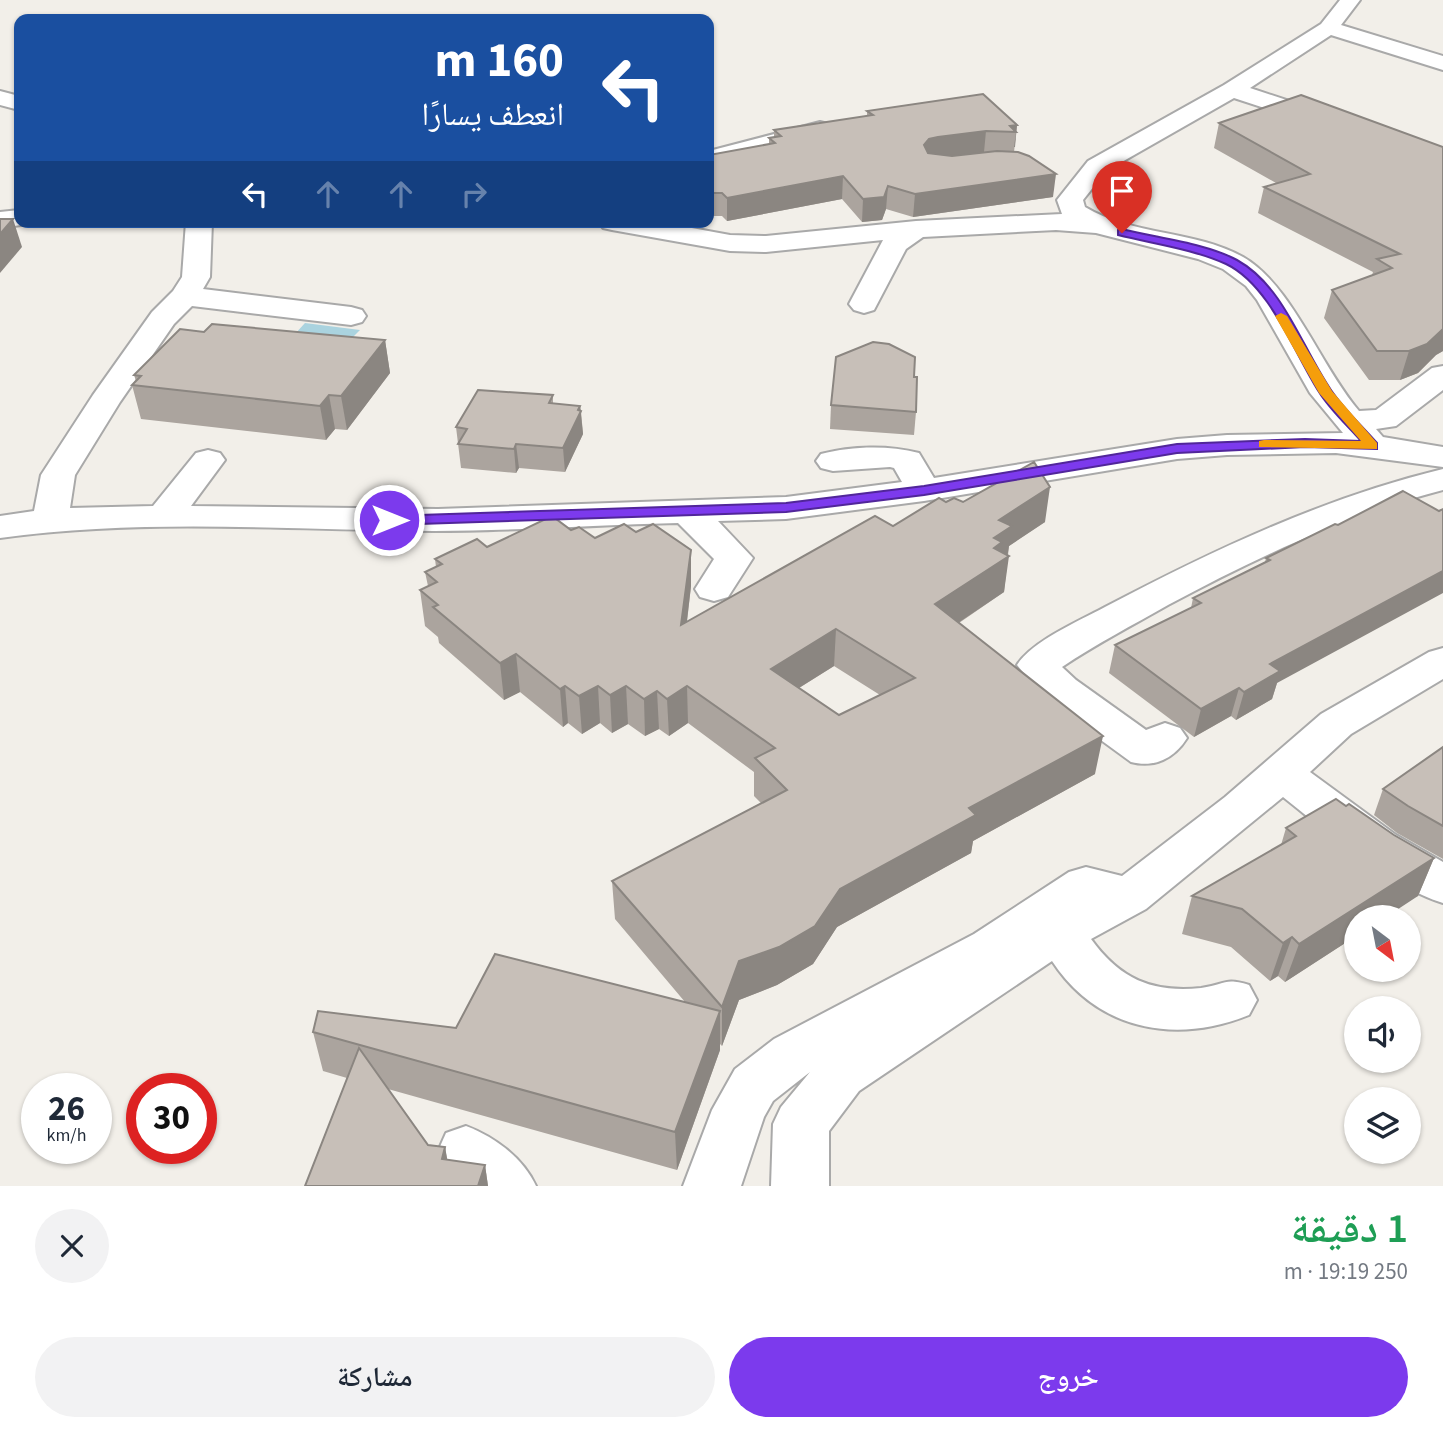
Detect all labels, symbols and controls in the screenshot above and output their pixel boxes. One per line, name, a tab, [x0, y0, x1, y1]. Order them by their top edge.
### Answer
text: 160 m	[435, 26, 564, 96]
icon: left	[588, 42, 679, 133]
text: انعطف يسارًا	[421, 92, 564, 138]
pin	[1092, 161, 1152, 233]
icon: arrive	[1103, 172, 1141, 210]
icon: left	[236, 175, 274, 213]
icon: ahead	[309, 175, 347, 213]
icon: ahead	[382, 175, 420, 213]
icon: right	[455, 175, 493, 213]
position arrow	[352, 483, 426, 557]
north arrow	[1344, 905, 1421, 982]
map controls	[1344, 905, 1421, 1164]
button: sound	[1344, 996, 1421, 1073]
speed limit sign: 30	[126, 1073, 217, 1164]
text: 26	[48, 1084, 85, 1134]
button: layers	[1344, 1087, 1421, 1164]
text: km/h	[47, 1123, 86, 1148]
text: 1 دقيقة	[1291, 1199, 1408, 1259]
button: close	[35, 1209, 109, 1283]
text: 250 m · 19:19	[1284, 1255, 1408, 1288]
button: مشاركة	[35, 1337, 715, 1417]
button: خروج	[729, 1337, 1408, 1417]

